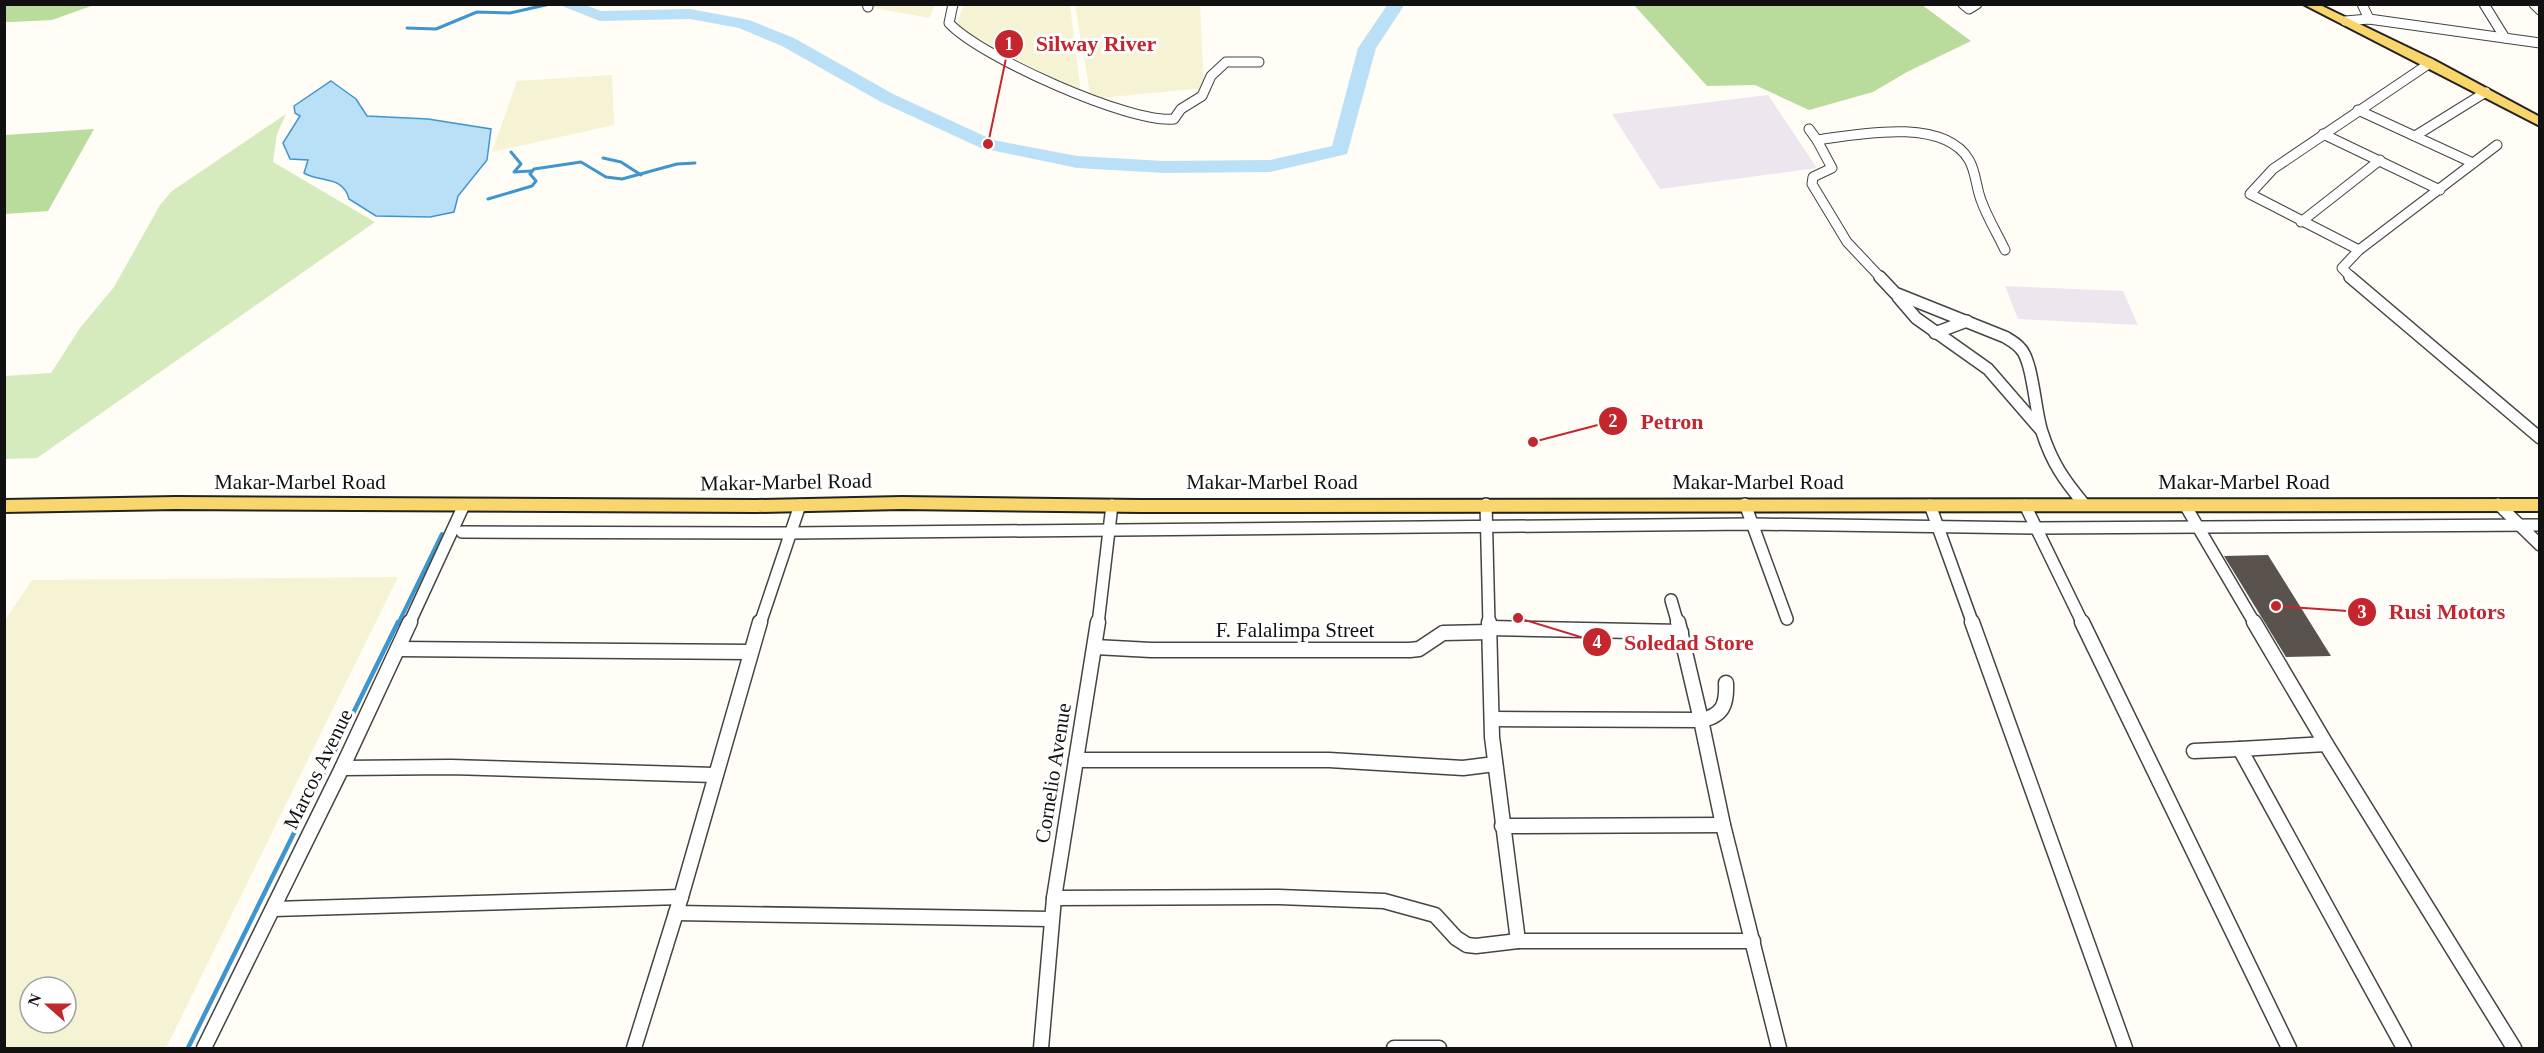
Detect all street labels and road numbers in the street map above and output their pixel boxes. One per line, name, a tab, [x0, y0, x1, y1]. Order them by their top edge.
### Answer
street label: Makar-Marbel Road	[700, 468, 872, 495]
street label: Makar-Marbel Road	[214, 470, 386, 494]
street label: Makar-Marbel Road	[1186, 470, 1358, 494]
street label: Makar-Marbel Road	[1672, 470, 1844, 494]
street label: Makar-Marbel Road	[2158, 470, 2330, 494]
street label: F. Falalimpa Street	[1216, 618, 1375, 642]
street label: Cornelio Avenue	[1030, 701, 1076, 845]
street label: Marcos Avenue	[279, 705, 357, 833]

